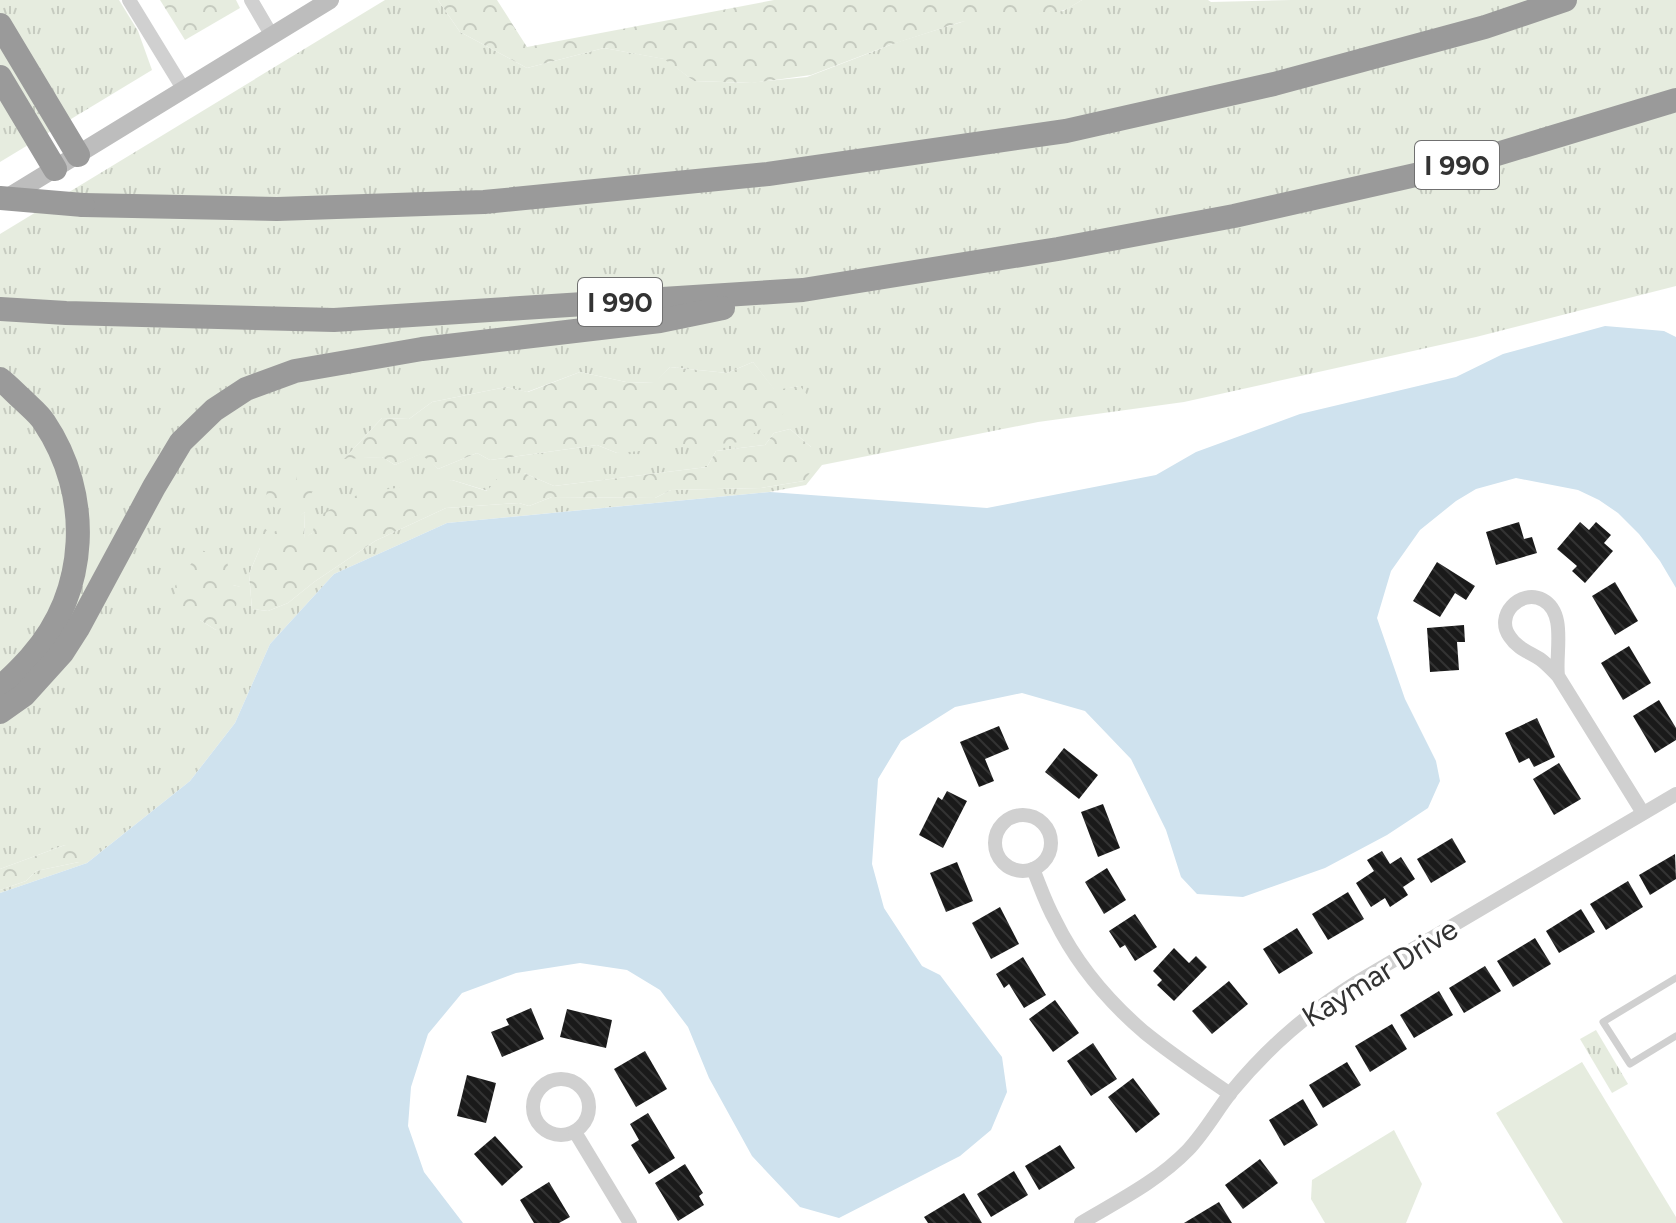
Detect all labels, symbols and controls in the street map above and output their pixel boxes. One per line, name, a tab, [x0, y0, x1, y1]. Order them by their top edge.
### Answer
road number: I 990	[1415, 141, 1499, 189]
road number: I 990	[578, 278, 662, 326]
street label: Kaymar Drive	[1295, 910, 1464, 1035]

